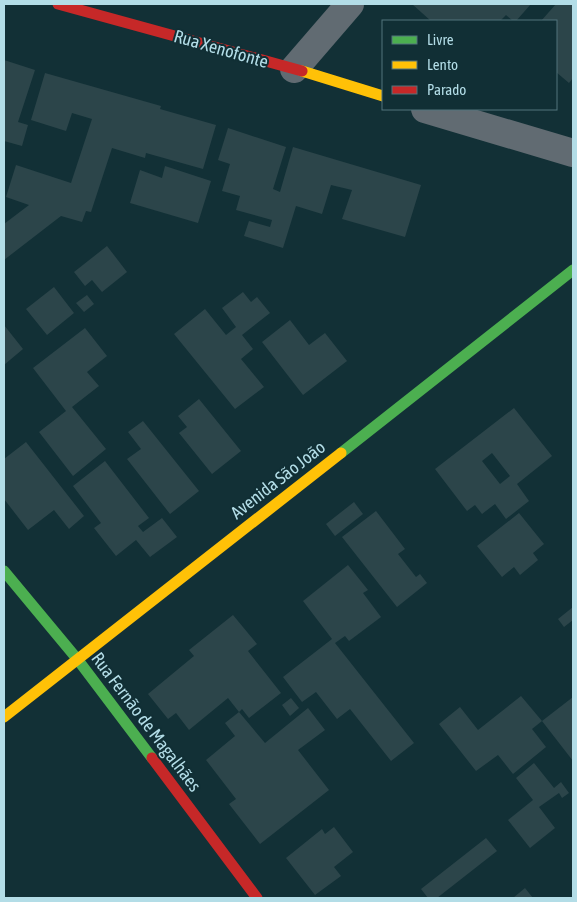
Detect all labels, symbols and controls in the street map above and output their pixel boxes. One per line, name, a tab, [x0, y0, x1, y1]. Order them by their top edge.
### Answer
legend	[382, 20, 557, 110]
street label: Rua Xenofonte	[172, 25, 271, 72]
text: Livre	[427, 31, 454, 48]
text: Lento	[427, 56, 458, 73]
text: Parado	[427, 81, 466, 98]
street label: Avenida São João	[226, 436, 329, 523]
street label: Rua Fernão de Magalhães	[87, 648, 206, 795]

